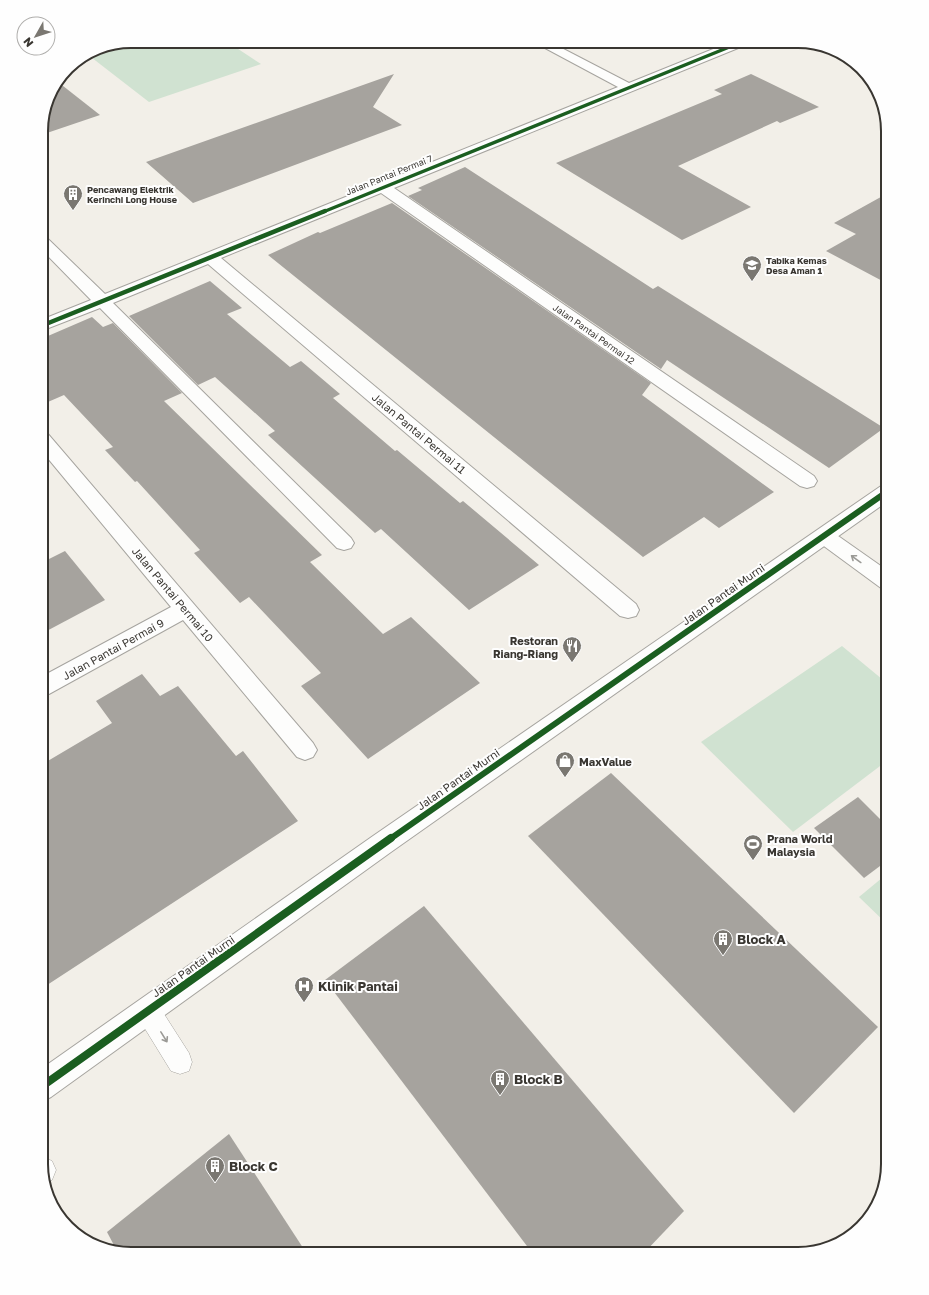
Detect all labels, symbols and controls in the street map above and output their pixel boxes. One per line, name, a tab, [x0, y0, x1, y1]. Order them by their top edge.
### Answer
north arrow	[16, 16, 56, 56]
text: N	[20, 35, 36, 50]
street label: Jalan Pantai Permai 7	[344, 152, 434, 197]
building icon: Pencawang Elektrik Kerinchi Long House	[62, 183, 84, 211]
place label: Pencawang Elektrik Kerinchi Long House	[87, 184, 178, 205]
school or university icon: Tabika Kemas Desa Aman 1	[741, 254, 763, 282]
place label: Tabika Kemas Desa Aman 1	[766, 255, 827, 276]
street label: Jalan Pantai Permai 12	[551, 302, 637, 366]
street label: Jalan Pantai Permai 11	[370, 390, 468, 476]
street label: Jalan Pantai Permai 10	[130, 544, 216, 644]
one-way arrow	[851, 555, 862, 563]
street label: Jalan Pantai Murni	[679, 561, 767, 627]
street label: Jalan Pantai Permai 9	[60, 616, 166, 682]
place label: Restoran Riang-Riang	[493, 634, 558, 660]
restaurant icon: Restoran Riang-Riang	[561, 635, 583, 663]
street label: Jalan Pantai Murni	[414, 746, 502, 812]
shop icon: MaxValue	[554, 750, 576, 778]
place label: MaxValue	[579, 755, 632, 768]
place label: Prana World Malaysia	[767, 832, 833, 858]
sports icon: Prana World Malaysia	[742, 833, 764, 861]
building icon: Block A	[712, 928, 734, 956]
place label: Block A	[737, 931, 787, 947]
street label: Jalan Pantai Murni	[149, 933, 237, 999]
hospital icon: Klinik Pantai	[293, 975, 315, 1003]
place label: Klinik Pantai	[318, 978, 398, 994]
one-way arrow	[160, 1031, 168, 1042]
building icon: Block B	[489, 1068, 511, 1096]
place label: Block B	[514, 1071, 563, 1087]
building icon: Block C	[204, 1155, 226, 1183]
place label: Block C	[229, 1158, 278, 1174]

